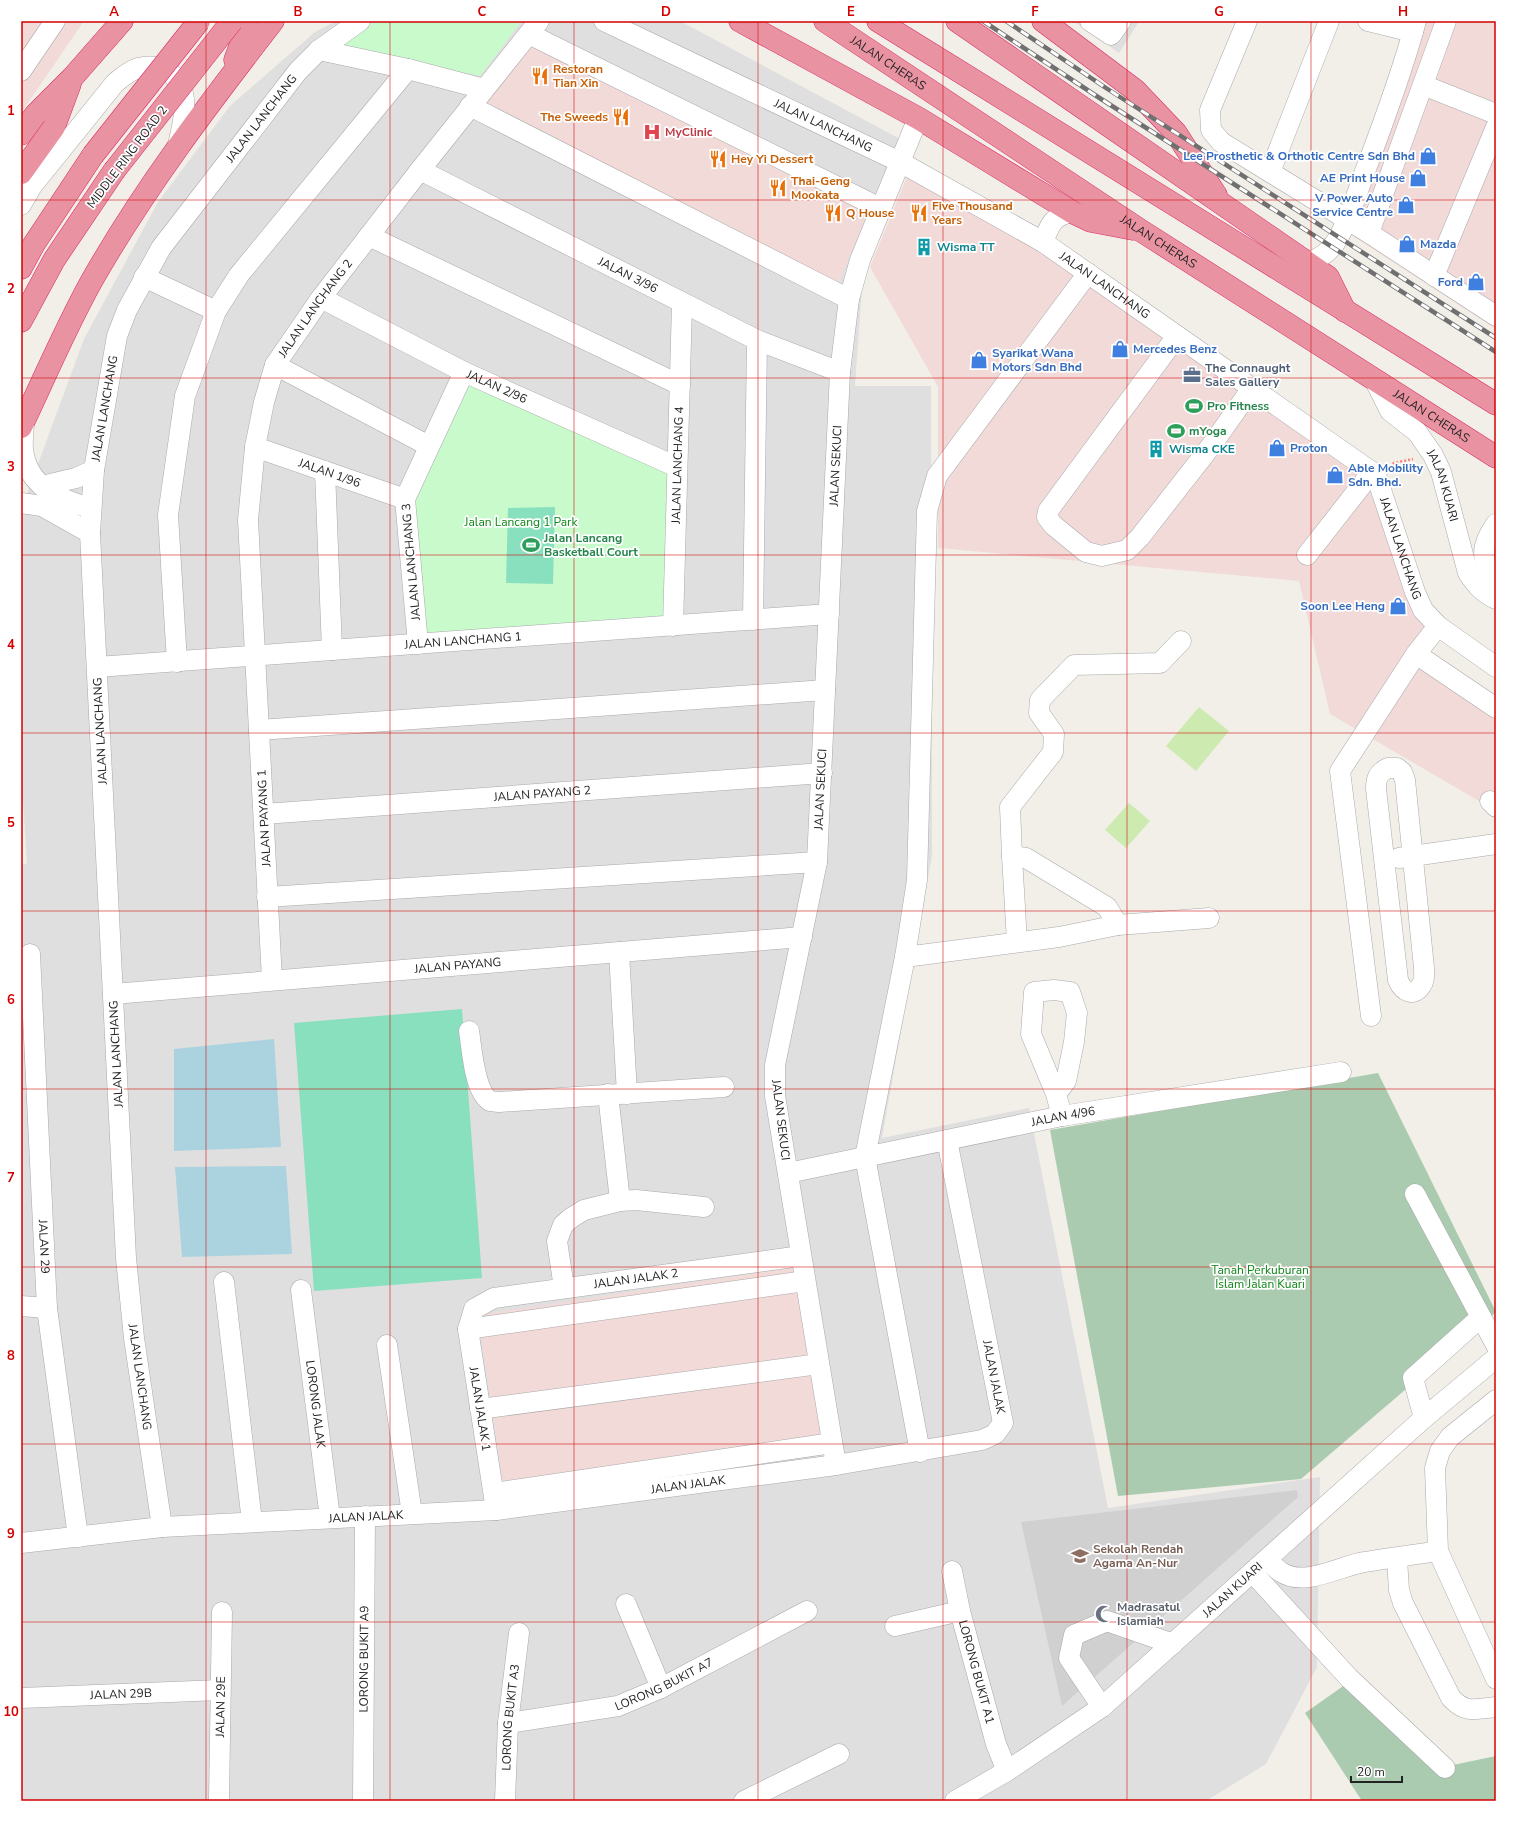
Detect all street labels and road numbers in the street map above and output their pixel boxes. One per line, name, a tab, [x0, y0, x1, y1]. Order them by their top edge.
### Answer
street label: JALAN CHERAS	[846, 32, 929, 94]
street label: JALAN LANCHANG	[222, 71, 300, 166]
street label: JALAN LANCHANG	[771, 95, 875, 156]
street label: MIDDLE RING ROAD 2	[83, 102, 171, 212]
street label: JALAN CHERAS	[1116, 211, 1200, 272]
street label: JALAN LANCHANG	[1055, 247, 1153, 322]
street label: JALAN 3/96	[595, 253, 661, 297]
street label: JALAN LANCHANG 2	[274, 256, 356, 361]
street label: JALAN LANCHANG	[87, 354, 122, 464]
street label: JALAN 2/96	[463, 366, 530, 407]
street label: JALAN CHERAS	[1390, 385, 1473, 446]
street label: JALAN LANCHANG 4	[668, 406, 687, 525]
street label: JALAN SEKUCI	[826, 425, 845, 508]
street label: JALAN KUARI	[1423, 445, 1462, 523]
street label: JALAN 1/96	[296, 454, 363, 491]
street label: JALAN LANCHANG	[1376, 494, 1425, 602]
street label: JALAN LANCHANG 3	[398, 503, 424, 622]
street label: JALAN LANCHANG 1	[403, 628, 522, 653]
street label: JALAN LANCHANG	[89, 677, 111, 786]
street label: JALAN SEKUCI	[810, 748, 830, 831]
street label: JALAN PAYANG 1	[253, 769, 275, 868]
street label: JALAN PAYANG 2	[492, 782, 591, 805]
street label: JALAN PAYANG	[413, 954, 502, 977]
street label: JALAN LANCHANG	[105, 1000, 127, 1109]
street label: JALAN SEKUCI	[768, 1078, 794, 1161]
street label: JALAN 4/96	[1029, 1103, 1096, 1130]
street label: JALAN 29	[35, 1218, 53, 1274]
street label: JALAN JALAK 2	[592, 1265, 679, 1292]
street label: JALAN LANCHANG	[124, 1322, 155, 1431]
street label: JALAN JALAK	[979, 1338, 1009, 1416]
street label: LORONG JALAK	[302, 1359, 329, 1449]
street label: JALAN JALAK 1	[465, 1365, 495, 1452]
street label: JALAN JALAK	[649, 1472, 727, 1498]
street label: JALAN JALAK	[327, 1507, 404, 1527]
street label: JALAN KUARI	[1198, 1559, 1266, 1622]
street label: LORONG BUKIT A9	[356, 1605, 372, 1713]
street label: LORONG BUKIT A1	[955, 1618, 998, 1726]
street label: LORONG BUKIT A7	[612, 1654, 716, 1714]
street label: LORONG BUKIT A3	[498, 1663, 523, 1771]
street label: JALAN 29E	[212, 1676, 229, 1739]
street label: JALAN 29B	[89, 1685, 152, 1703]

